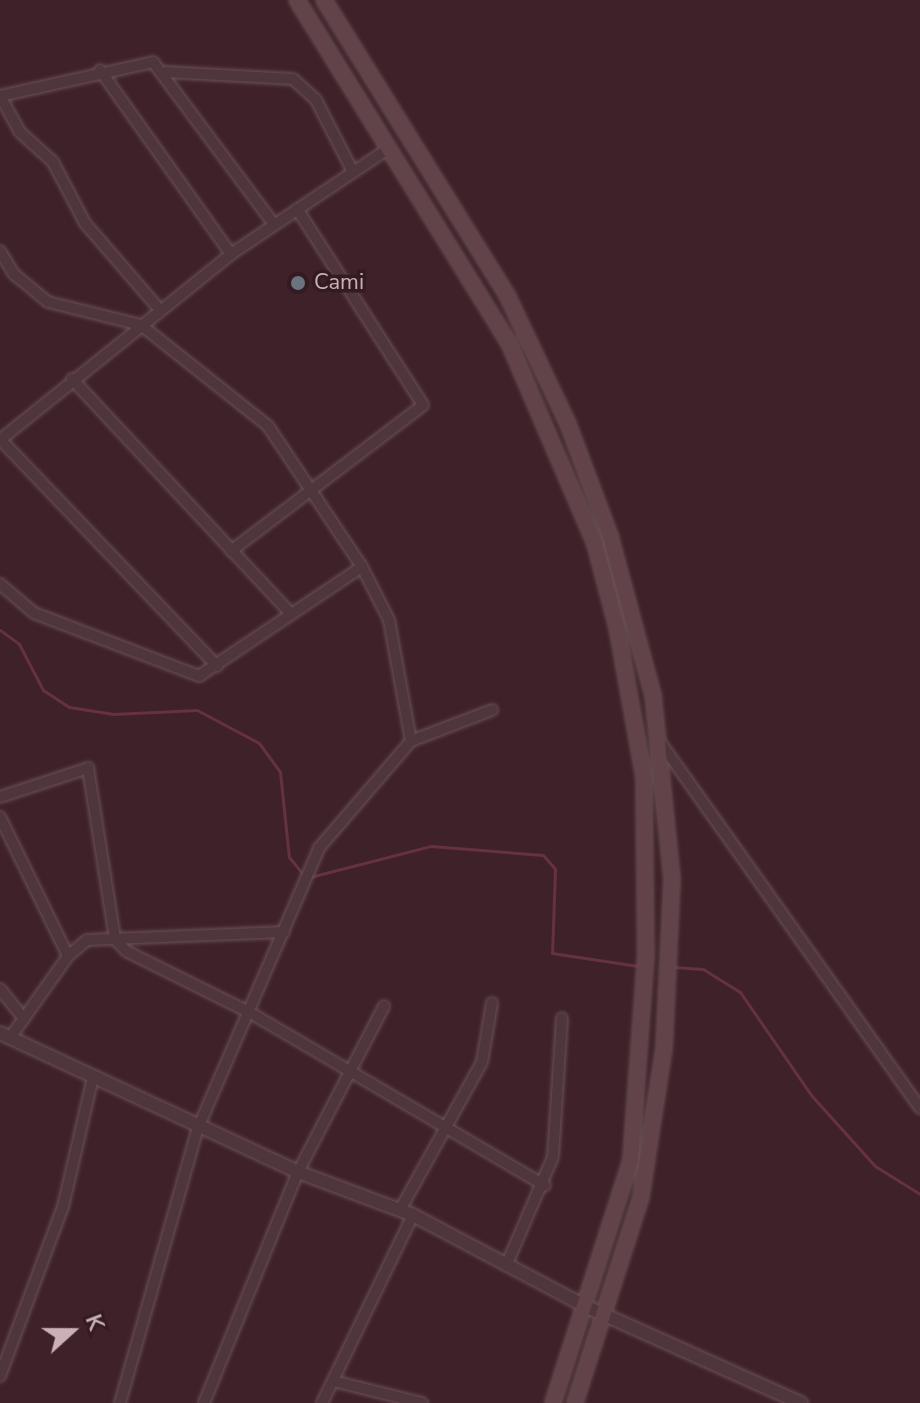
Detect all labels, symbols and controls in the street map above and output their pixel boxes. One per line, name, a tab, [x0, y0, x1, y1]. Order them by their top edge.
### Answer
place label: Cami	[314, 270, 364, 296]
marker: Cami	[289, 274, 307, 292]
north arrow	[32, 1291, 112, 1371]
text: K	[78, 1310, 111, 1335]

